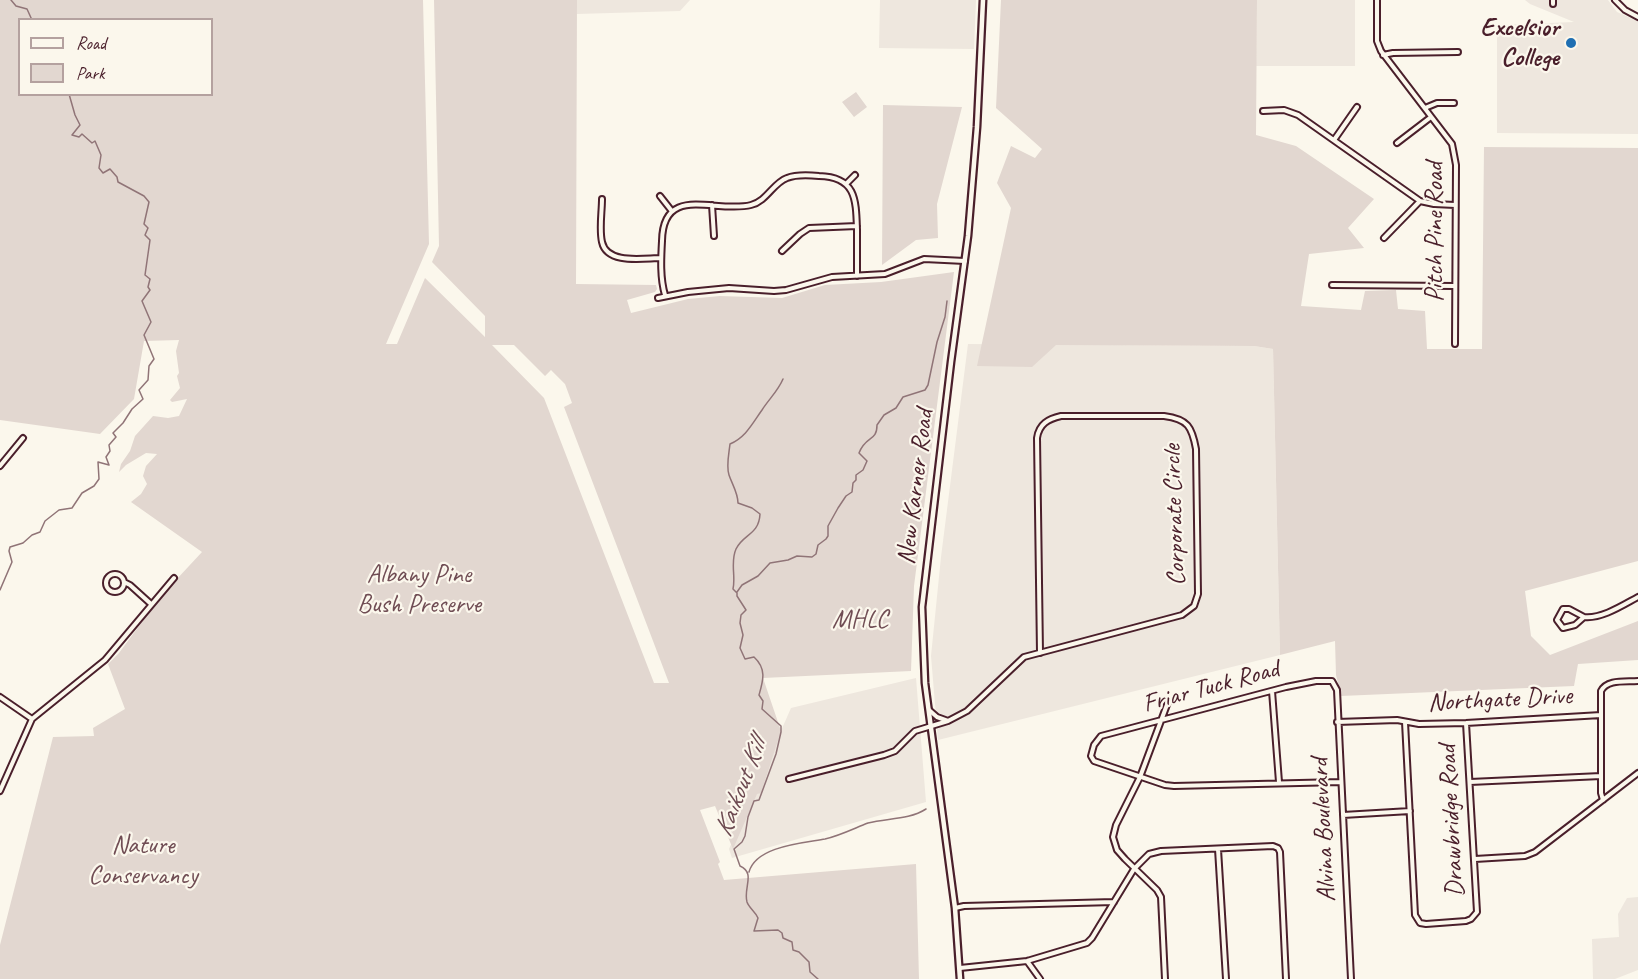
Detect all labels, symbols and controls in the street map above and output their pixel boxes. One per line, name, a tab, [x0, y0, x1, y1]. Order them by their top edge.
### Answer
place label: Excelsior College	[1480, 12, 1559, 74]
legend	[18, 18, 213, 96]
text: Road	[76, 32, 106, 54]
marker: Excelsior College	[1564, 36, 1578, 50]
text: Park	[76, 62, 105, 84]
street label: Pitch Pine Road	[1419, 162, 1451, 302]
street label: New Karner Road	[891, 408, 941, 566]
street label: Corporate Circle	[1157, 444, 1193, 586]
park label: Albany Pine Bush Preserve	[357, 559, 481, 620]
park label: MHLC	[832, 604, 888, 636]
street label: Friar Tuck Road	[1139, 654, 1283, 720]
street label: Northgate Drive	[1427, 681, 1573, 719]
water label: Kaikout Kill	[708, 735, 774, 841]
street label: Drawbridge Road	[1432, 744, 1472, 898]
street label: Alvina Boulevard	[1305, 757, 1343, 903]
park label: Nature Conservancy	[88, 830, 198, 892]

